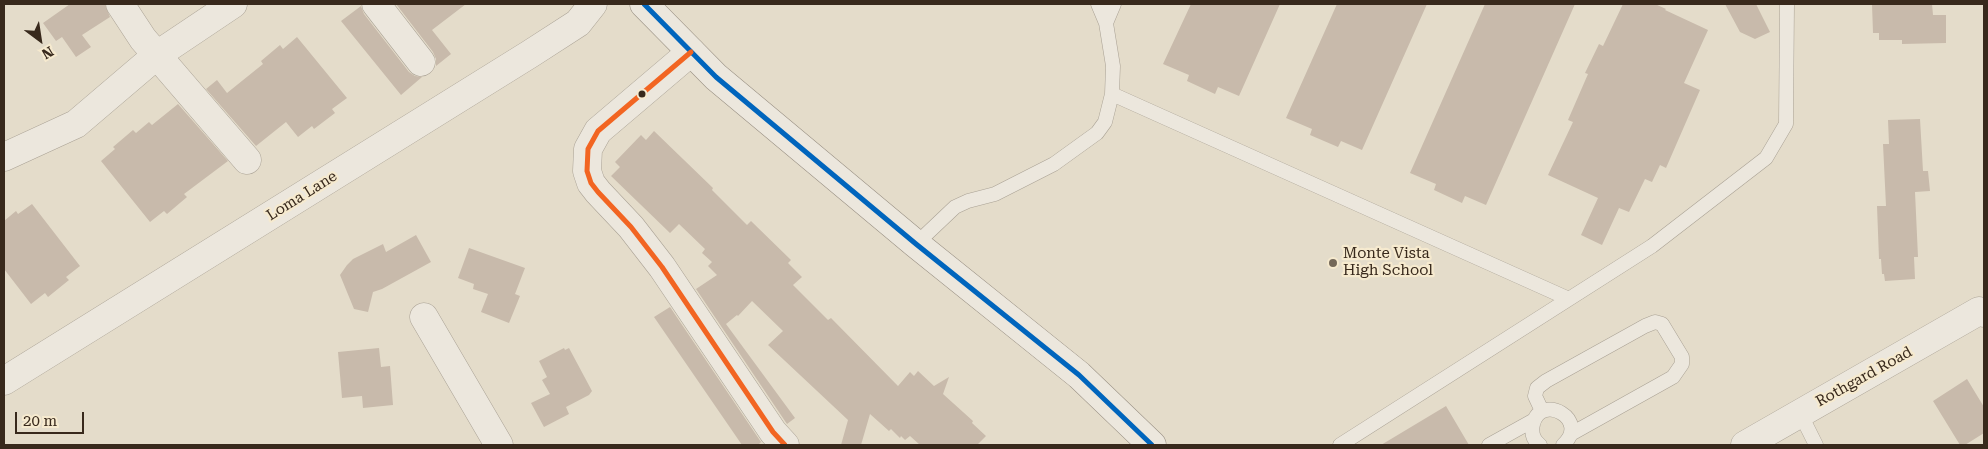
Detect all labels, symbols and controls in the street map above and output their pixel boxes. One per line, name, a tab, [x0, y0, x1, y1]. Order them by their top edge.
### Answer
north arrow	[15, 15, 65, 65]
text: N	[39, 43, 56, 62]
unlabelled marker	[637, 89, 647, 99]
street label: Loma Lane	[263, 167, 341, 225]
place label: Monte Vista High School	[1343, 245, 1433, 280]
marker: Monte Vista High School	[1327, 257, 1339, 269]
street label: Rothgard Road	[1813, 343, 1915, 411]
scale bar	[18, 402, 86, 434]
text: 20 m	[23, 412, 57, 430]

